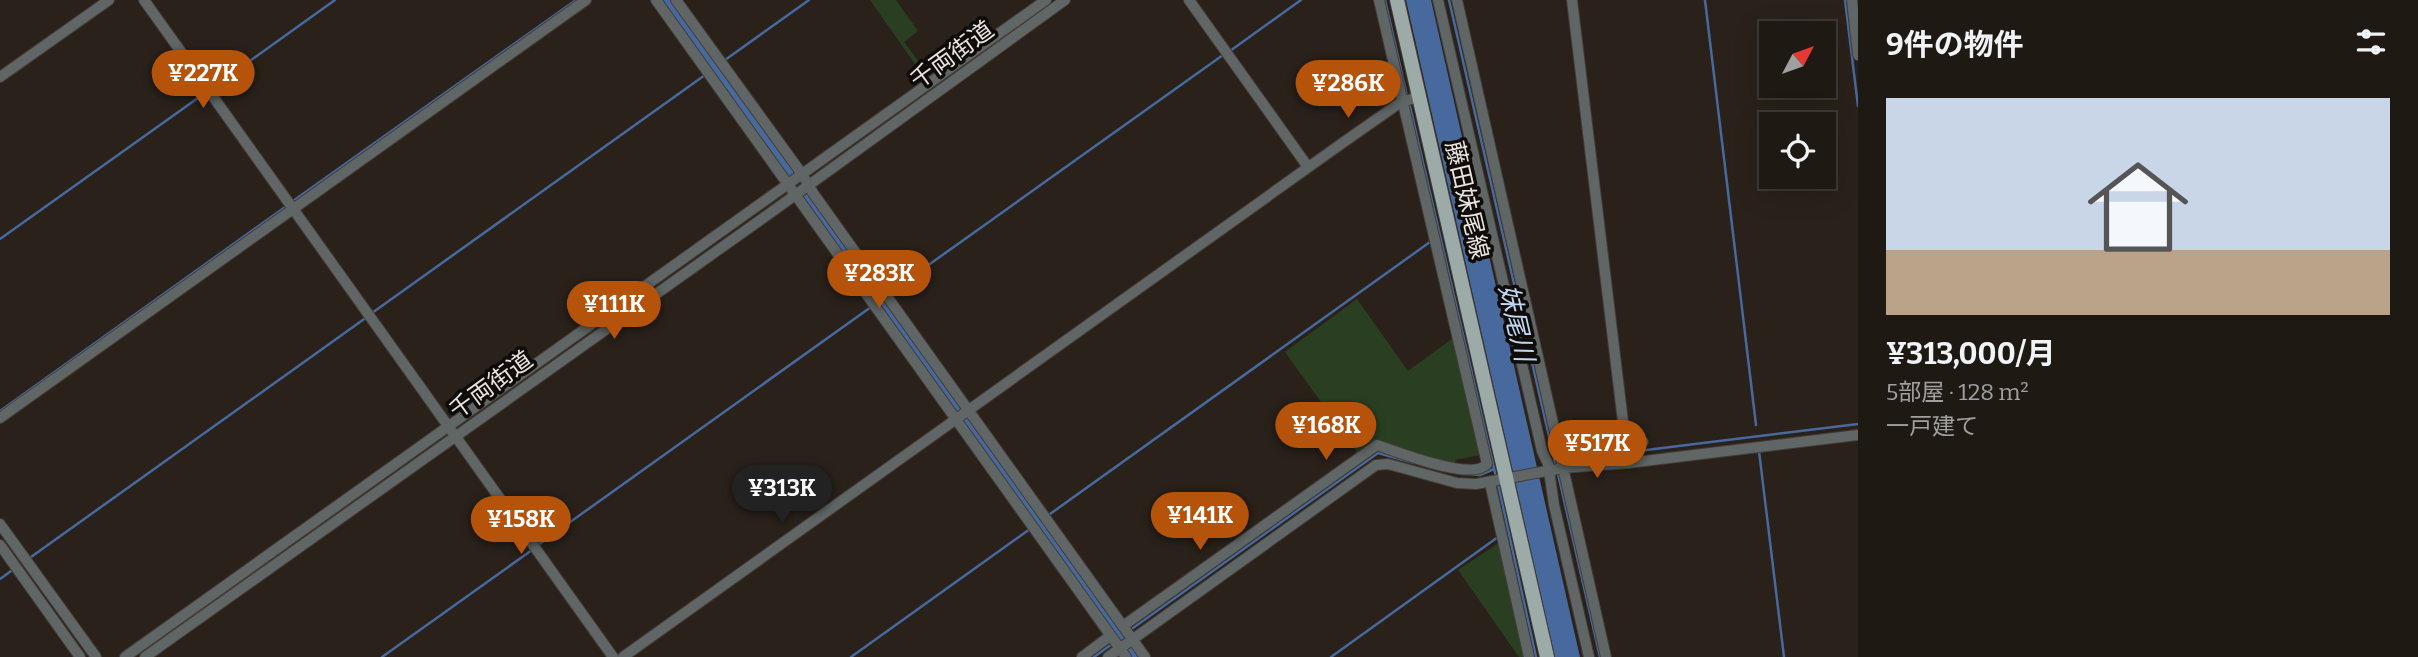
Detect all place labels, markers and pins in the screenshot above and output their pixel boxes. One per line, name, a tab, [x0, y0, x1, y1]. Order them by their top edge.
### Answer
pin: ¥227K	[154, 50, 252, 110]
pin: ¥286K	[1299, 60, 1397, 120]
pin: ¥283K	[830, 250, 928, 310]
pin: ¥111K	[565, 282, 663, 341]
pin: ¥168K	[1277, 402, 1375, 462]
pin: ¥517K	[1548, 420, 1646, 480]
pin: ¥313K	[733, 466, 831, 525]
pin: ¥141K	[1151, 492, 1249, 552]
pin: ¥158K	[472, 496, 570, 556]

